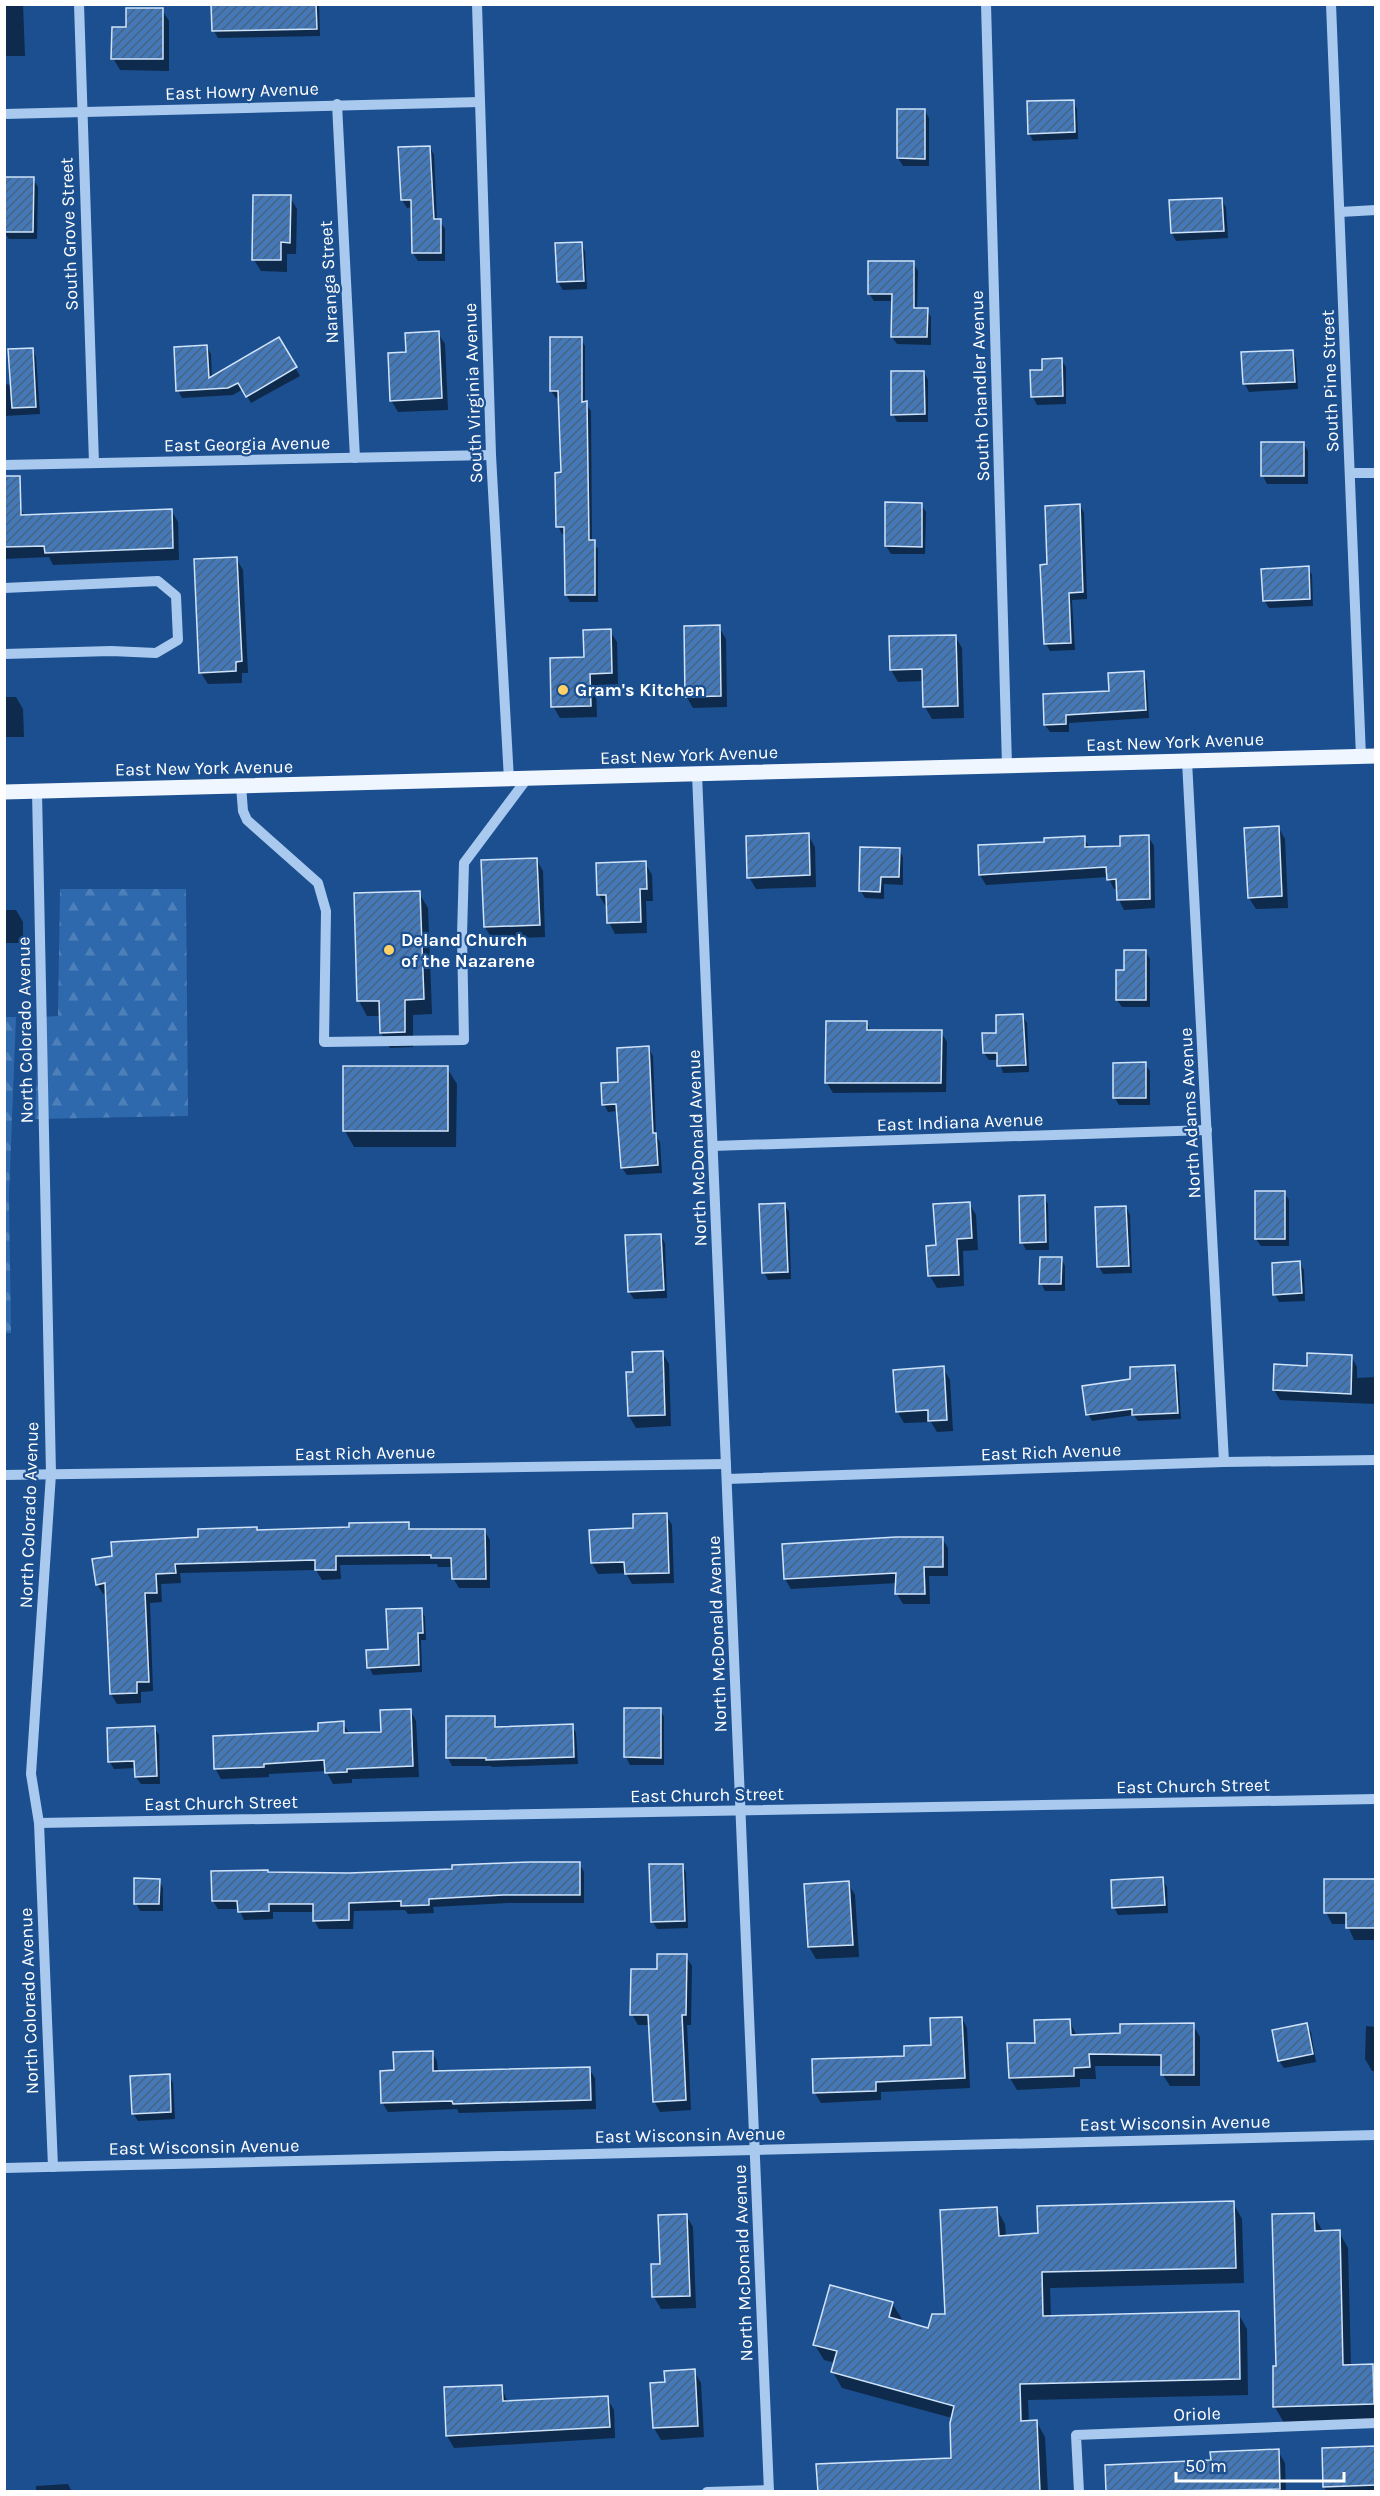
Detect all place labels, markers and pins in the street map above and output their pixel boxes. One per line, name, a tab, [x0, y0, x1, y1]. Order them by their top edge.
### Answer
place label: Gram's Kitchen	[575, 679, 705, 701]
marker: Gram's Kitchen	[556, 683, 570, 697]
place label: Deland Church of the Nazarene	[401, 929, 535, 972]
marker: Deland Church of the Nazarene	[382, 943, 396, 957]

